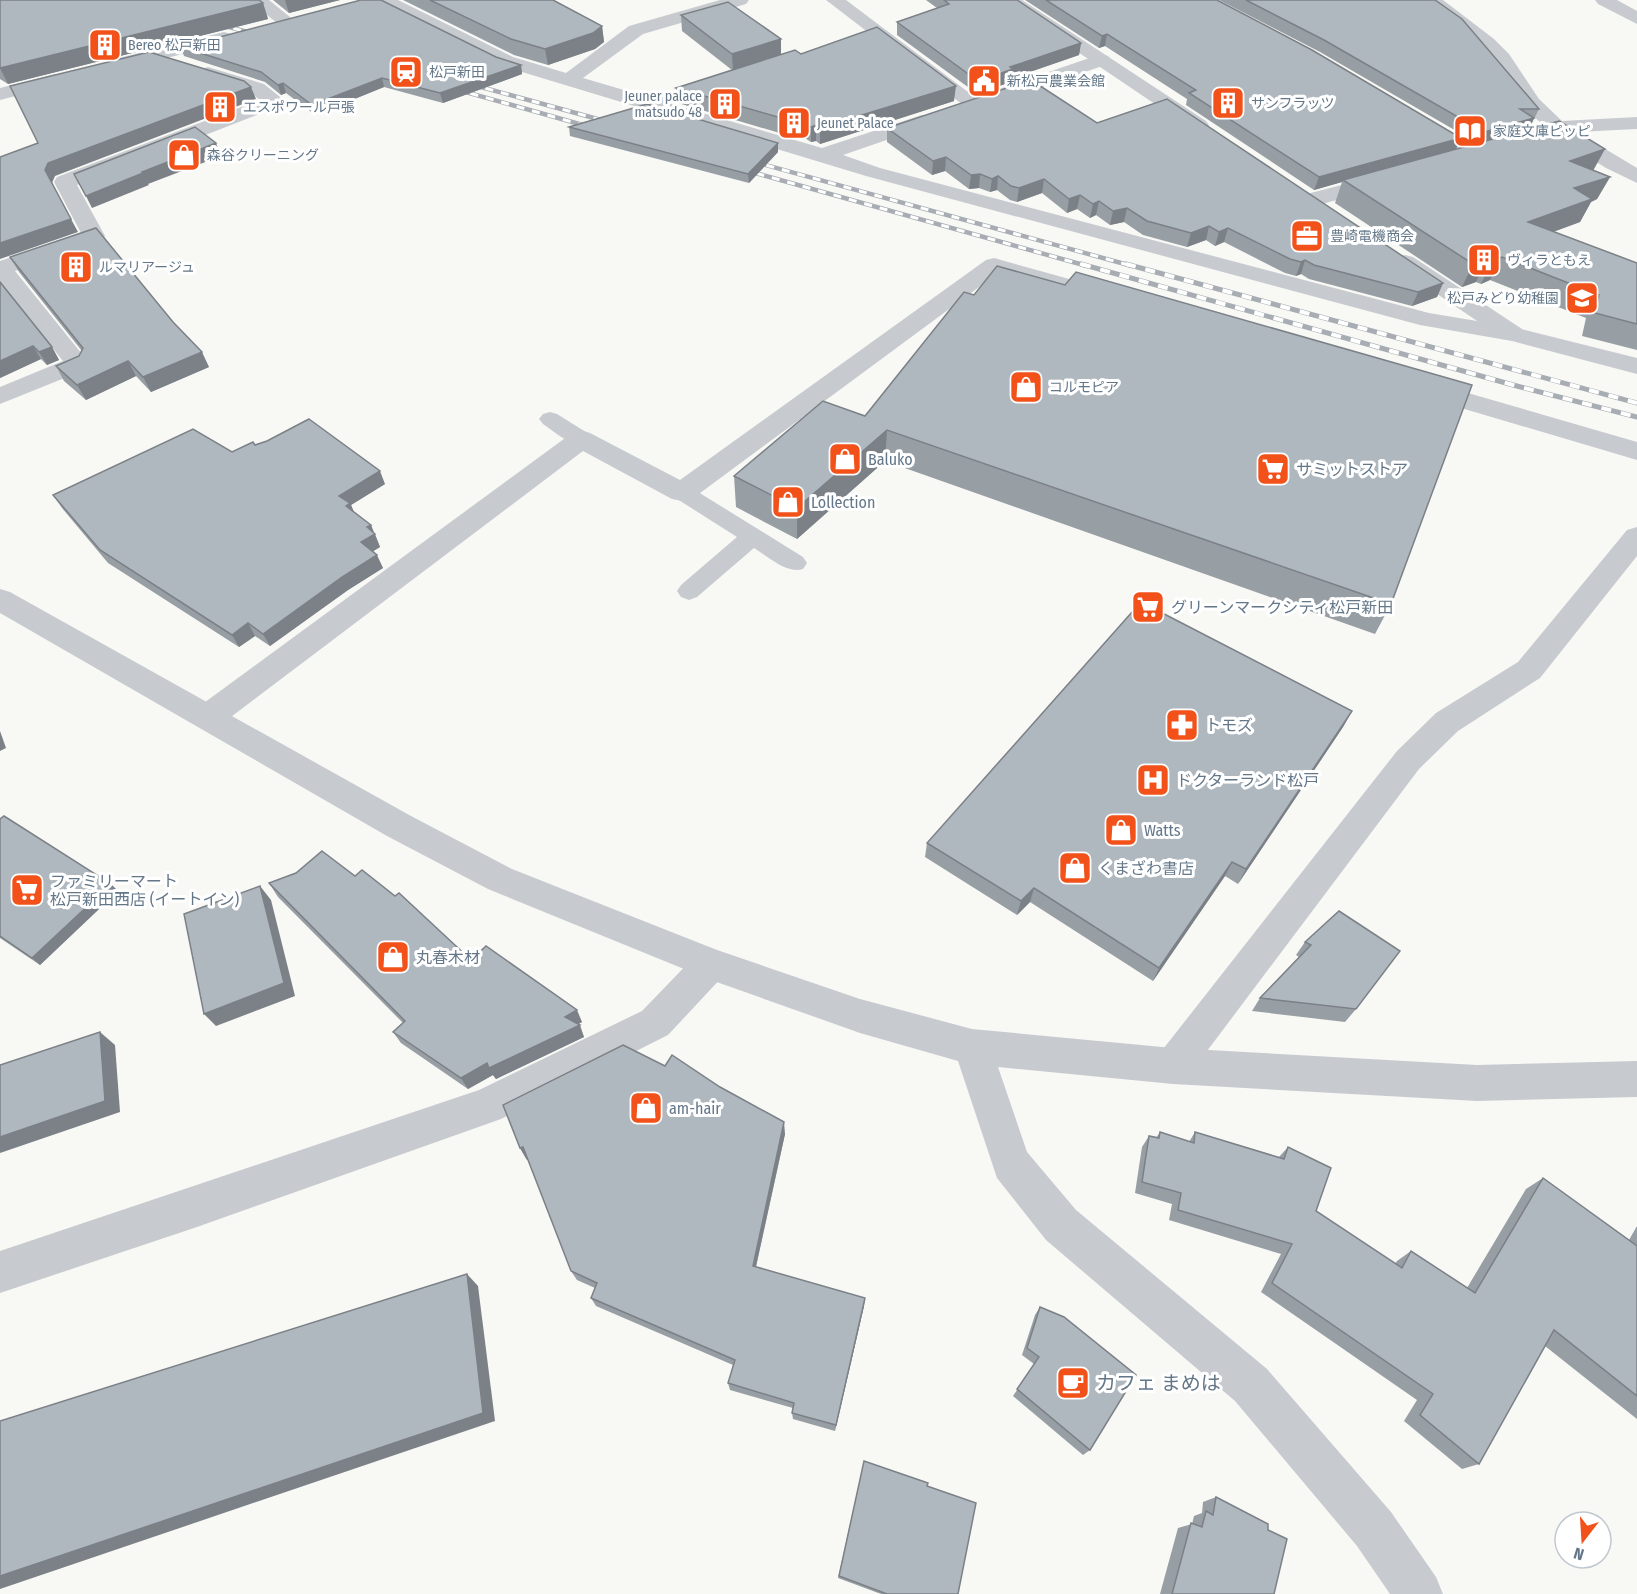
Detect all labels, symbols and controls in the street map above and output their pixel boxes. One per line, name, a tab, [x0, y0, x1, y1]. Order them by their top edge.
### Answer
building icon: Bereo 松戸新田	[87, 27, 123, 63]
place label: Bereo 松戸新田	[128, 37, 221, 54]
station icon: 松戸新田	[388, 54, 424, 90]
public building icon: 新松戸農業会館	[966, 63, 1002, 99]
place label: 松戸新田	[429, 64, 485, 81]
place label: 新松戸農業会館	[1007, 73, 1105, 90]
building icon: サンフラッツ	[1210, 85, 1246, 121]
building icon: Jeuner palace matsudo 48	[707, 86, 743, 122]
place label: Jeuner palace matsudo 48	[624, 88, 702, 121]
building icon: エスポワール戸張	[202, 89, 238, 125]
place label: サンフラッツ	[1251, 95, 1335, 112]
place label: エスポワール戸張	[243, 99, 355, 116]
building icon: Jeunet Palace	[776, 105, 812, 141]
library icon: 家庭文庫ピッピ	[1452, 113, 1488, 149]
place label: Jeunet Palace	[817, 115, 894, 132]
place label: 家庭文庫ピッピ	[1493, 123, 1591, 140]
shop icon: 森谷クリーニング	[166, 137, 202, 173]
place label: 森谷クリーニング	[207, 147, 319, 164]
office icon: 豊崎電機商会	[1289, 218, 1325, 254]
place label: 豊崎電機商会	[1330, 228, 1414, 245]
building icon: ヴィラともえ	[1466, 242, 1502, 278]
building icon: ルマリアージュ	[58, 249, 94, 285]
place label: ヴィラともえ	[1507, 252, 1591, 269]
place label: ルマリアージュ	[99, 259, 195, 276]
school or university icon: 松戸みどり幼稚園	[1564, 280, 1600, 316]
place label: 松戸みどり幼稚園	[1447, 290, 1559, 307]
shop icon: コルモピア	[1008, 369, 1044, 405]
place label: コルモピア	[1049, 379, 1119, 396]
shop icon: Baluko	[827, 441, 863, 477]
place label: Baluko	[868, 450, 913, 469]
supermarket icon: サミットストア	[1255, 451, 1291, 487]
place label: サミットストア	[1296, 460, 1408, 479]
shop icon: Lollection	[770, 484, 806, 520]
place label: Lollection	[811, 493, 875, 512]
supermarket icon: グリーンマークシティ松戸新田	[1130, 589, 1166, 625]
place label: グリーンマークシティ松戸新田	[1171, 598, 1393, 617]
pharmacy icon: トモズ	[1164, 707, 1200, 743]
place label: トモズ	[1205, 716, 1253, 735]
hospital icon: ドクターランド松戸	[1135, 762, 1171, 798]
place label: ドクターランド松戸	[1176, 771, 1319, 790]
shop icon: Watts	[1103, 812, 1139, 848]
place label: Watts	[1144, 821, 1181, 840]
shop icon: くまざわ書店	[1057, 850, 1093, 886]
place label: くまざわ書店	[1098, 859, 1194, 878]
supermarket icon: ファミリーマート 松戸新田西店 (イートイン)	[9, 872, 45, 908]
place label: ファミリーマート 松戸新田西店 (イートイン)	[50, 872, 239, 909]
shop icon: 丸春木材	[375, 939, 411, 975]
place label: 丸春木材	[416, 948, 480, 967]
shop icon: am-hair	[628, 1090, 664, 1126]
place label: am-hair	[669, 1099, 721, 1118]
cafe icon: カフェ まめは	[1055, 1365, 1091, 1401]
place label: カフェ まめは	[1096, 1371, 1221, 1395]
north arrow	[1553, 1510, 1613, 1570]
text: N	[1571, 1543, 1586, 1564]

